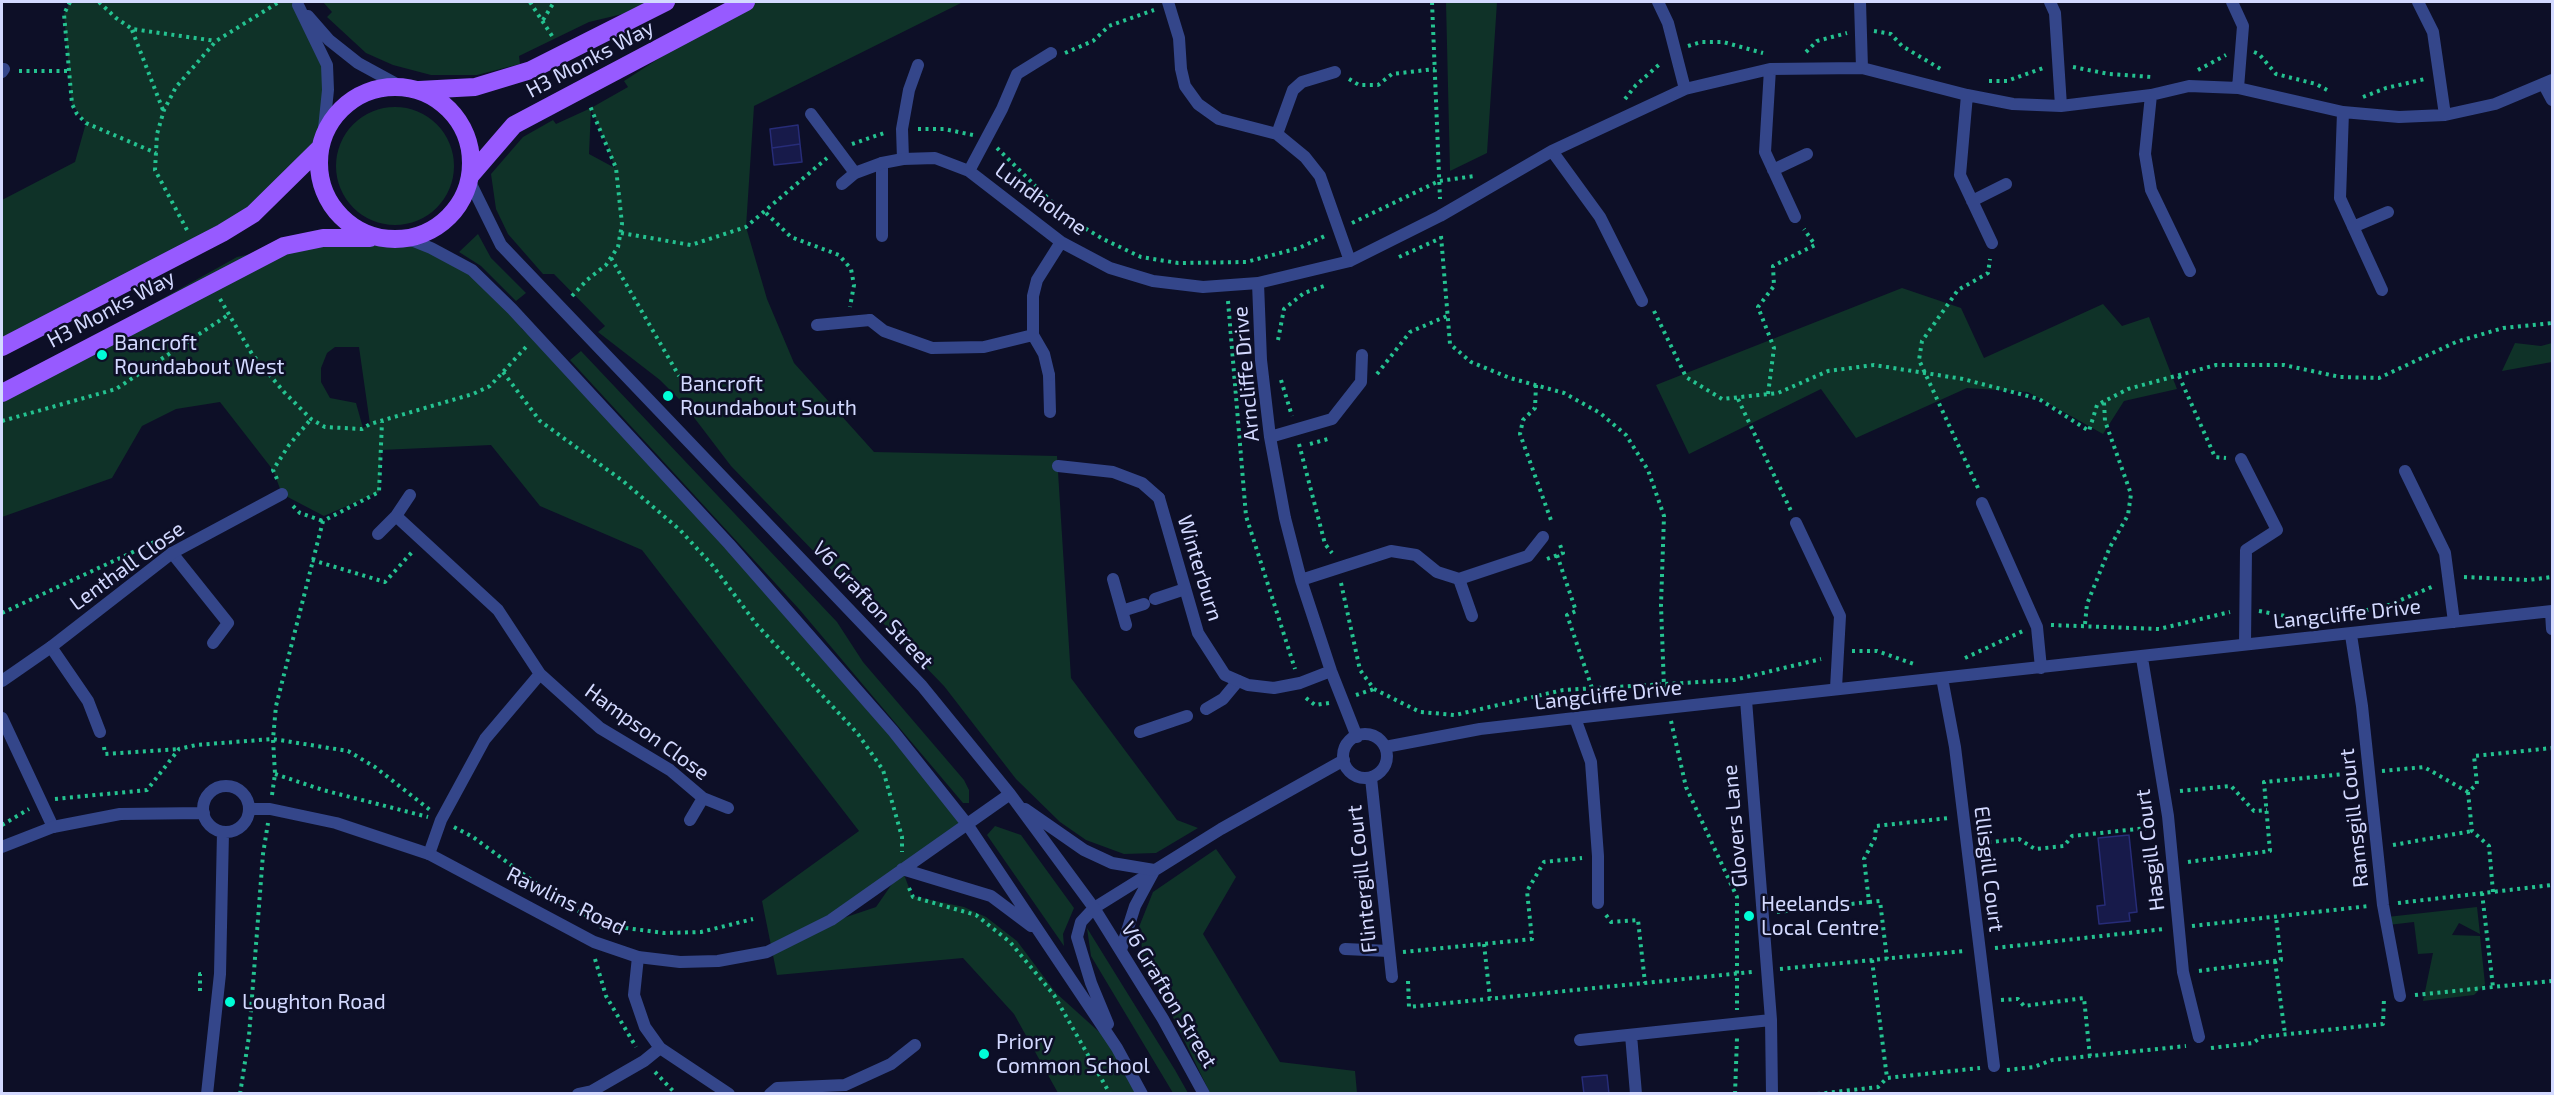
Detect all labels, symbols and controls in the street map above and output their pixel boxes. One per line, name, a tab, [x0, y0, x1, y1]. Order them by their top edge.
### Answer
street label: H3 Monks Way	[522, 15, 658, 103]
street label: Lundholme	[990, 157, 1092, 241]
street label: H3 Monks Way	[43, 265, 179, 353]
street label: Arncliffe Drive	[1228, 305, 1264, 443]
place label: Bancroft Roundabout West	[114, 330, 285, 380]
marker: Bancroft Roundabout West	[95, 348, 109, 362]
place label: Bancroft Roundabout South	[680, 371, 857, 421]
marker: Bancroft Roundabout South	[661, 389, 675, 403]
street label: Winterburn	[1172, 512, 1228, 624]
street label: Lenthall Close	[65, 516, 189, 616]
street label: V6 Grafton Street	[807, 536, 939, 674]
street label: Langcliffe Drive	[2272, 594, 2422, 634]
street label: Langcliffe Drive	[1533, 675, 1683, 715]
street label: Hampson Close	[580, 678, 714, 786]
street label: Ramsgill Court	[2334, 747, 2374, 889]
street label: Glovers Lane	[1717, 764, 1753, 888]
street label: Hasgill Court	[2130, 788, 2170, 912]
street label: Flintergill Court	[1342, 804, 1382, 954]
street label: Ellisgill Court	[1969, 805, 2009, 933]
street label: Rawlins Road	[502, 861, 630, 941]
place label: Heelands Local Centre	[1761, 891, 1879, 941]
marker: Heelands Local Centre	[1742, 909, 1756, 923]
street label: V6 Grafton Street	[1116, 917, 1222, 1073]
place label: Loughton Road	[242, 989, 386, 1015]
marker: Loughton Road	[223, 995, 237, 1009]
place label: Priory Common School	[996, 1029, 1150, 1079]
marker: Priory Common School	[977, 1047, 991, 1061]

